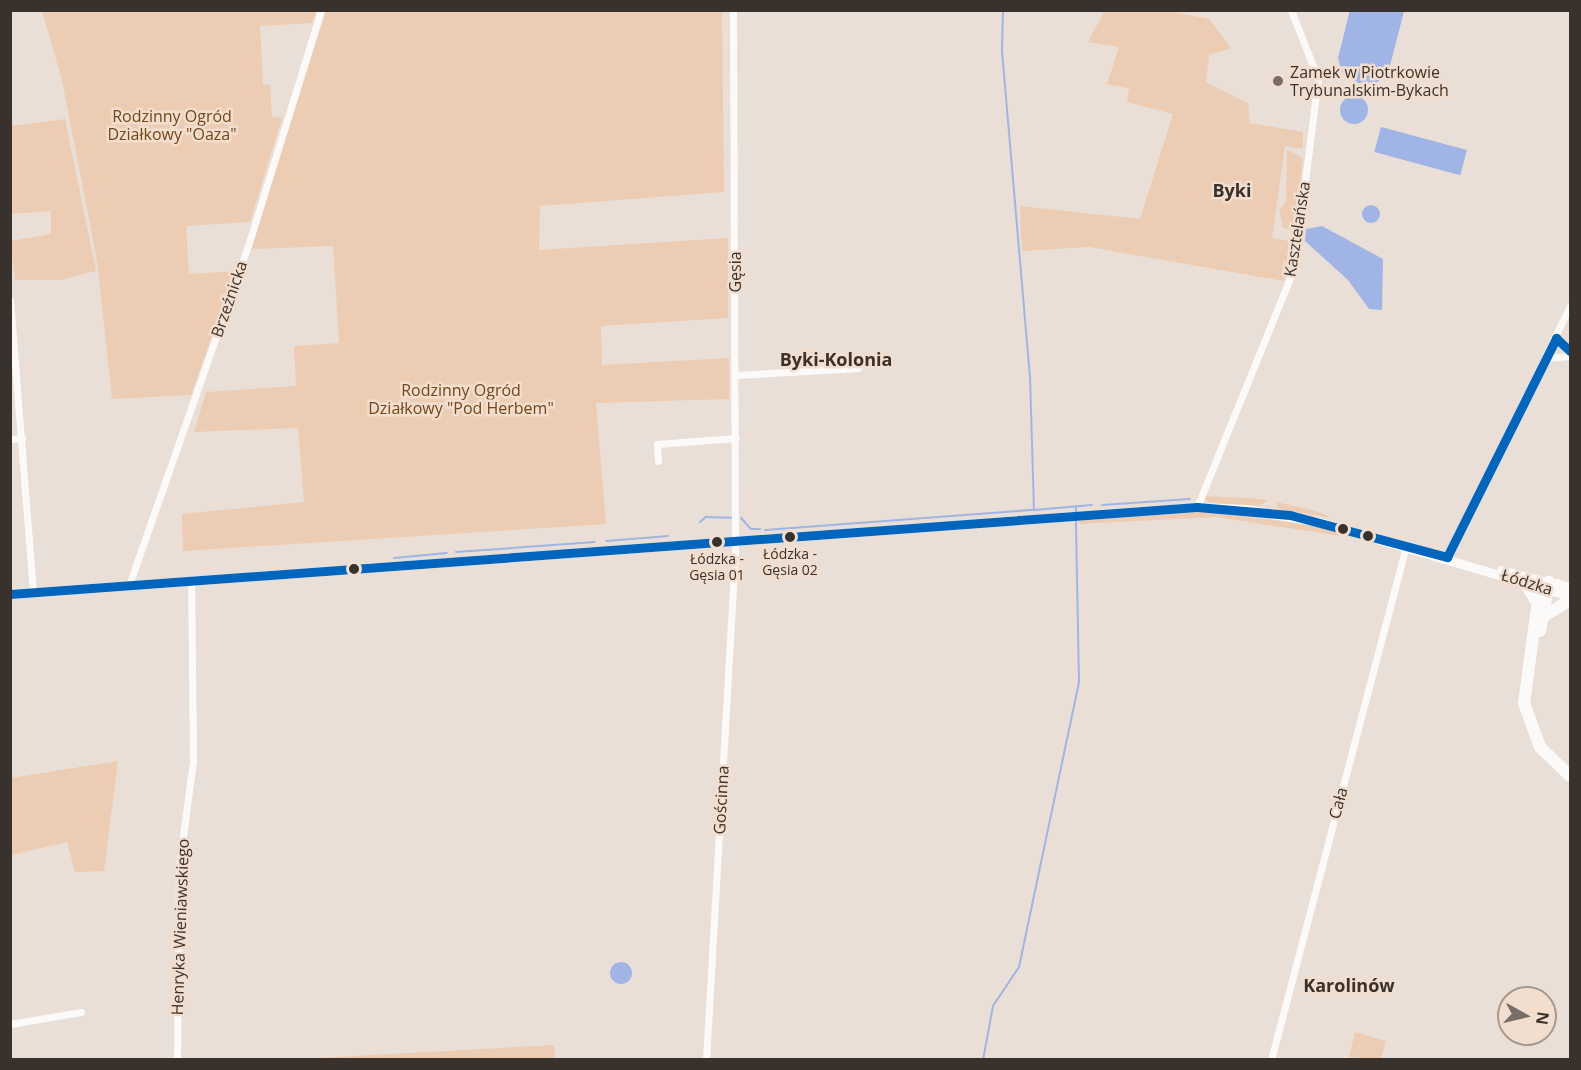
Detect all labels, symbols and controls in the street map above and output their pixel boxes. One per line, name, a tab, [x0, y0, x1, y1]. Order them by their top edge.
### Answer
place label: Zamek w Piotrkowie Trybunalskim-Bykach	[1290, 62, 1449, 100]
marker: Zamek w Piotrkowie Trybunalskim-Bykach	[1271, 74, 1285, 88]
park label: Rodzinny Ogród Działkowy "Oaza"	[107, 106, 237, 144]
district label: Byki	[1213, 179, 1251, 201]
street label: Kasztelańska	[1280, 180, 1314, 278]
street label: Gęsia	[725, 251, 745, 293]
street label: Brzeźnicka	[207, 258, 251, 340]
district label: Byki-Kolonia	[780, 348, 892, 370]
park label: Rodzinny Ogród Działkowy "Pod Herbem"	[368, 380, 554, 418]
unlabelled marker	[1337, 523, 1349, 535]
unlabelled marker	[1362, 530, 1374, 542]
marker: Łódzka - Gęsia 02	[784, 531, 796, 543]
marker: Łódzka - Gęsia 01	[711, 536, 723, 548]
place label: Łódzka - Gęsia 02	[762, 546, 818, 578]
place label: Łódzka - Gęsia 01	[689, 551, 745, 584]
unlabelled marker	[348, 563, 360, 575]
street label: Łódzka	[1499, 565, 1555, 599]
street label: Gościnna	[710, 765, 732, 835]
street label: Cała	[1325, 785, 1351, 821]
street label: Henryka Wieniawskiego	[167, 838, 193, 1016]
district label: Karolinów	[1303, 974, 1395, 996]
north arrow	[1497, 986, 1557, 1046]
text: N	[1531, 1010, 1555, 1026]

